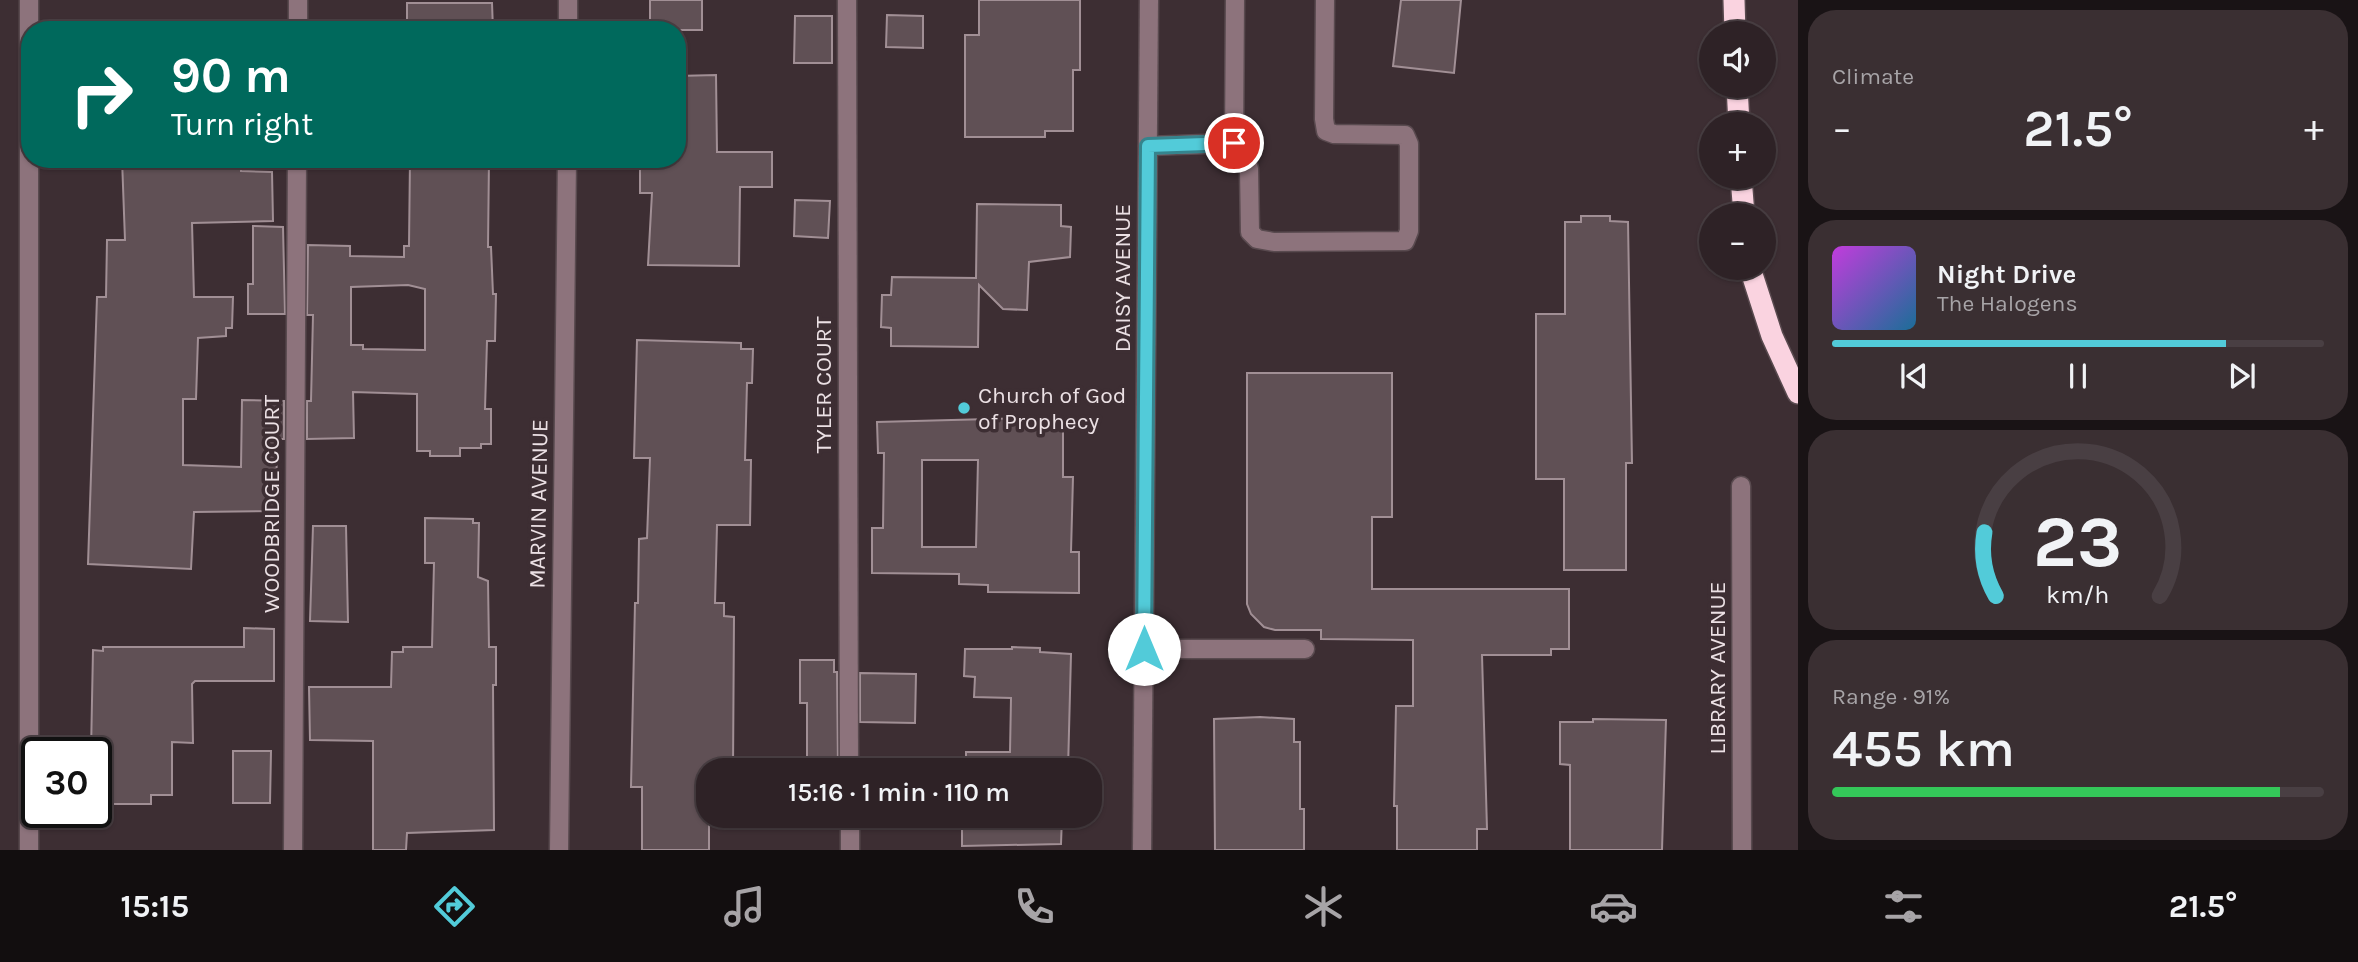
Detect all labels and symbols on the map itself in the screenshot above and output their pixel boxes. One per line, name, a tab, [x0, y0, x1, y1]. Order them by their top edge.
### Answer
pin	[1204, 113, 1264, 173]
street label: DAISY AVENUE	[1109, 204, 1136, 352]
street label: TYLER COURT	[810, 316, 837, 453]
place label: Church of God of Prophecy	[978, 382, 1126, 435]
street label: WOODBRIDGE COURT	[258, 394, 285, 613]
marker: Church of God of Prophecy	[956, 400, 972, 416]
street label: MARVIN AVENUE	[524, 419, 553, 589]
street label: LIBRARY AVENUE	[1704, 581, 1731, 755]
position arrow	[1107, 612, 1181, 686]
speed limit sign: 30	[21, 737, 112, 828]

